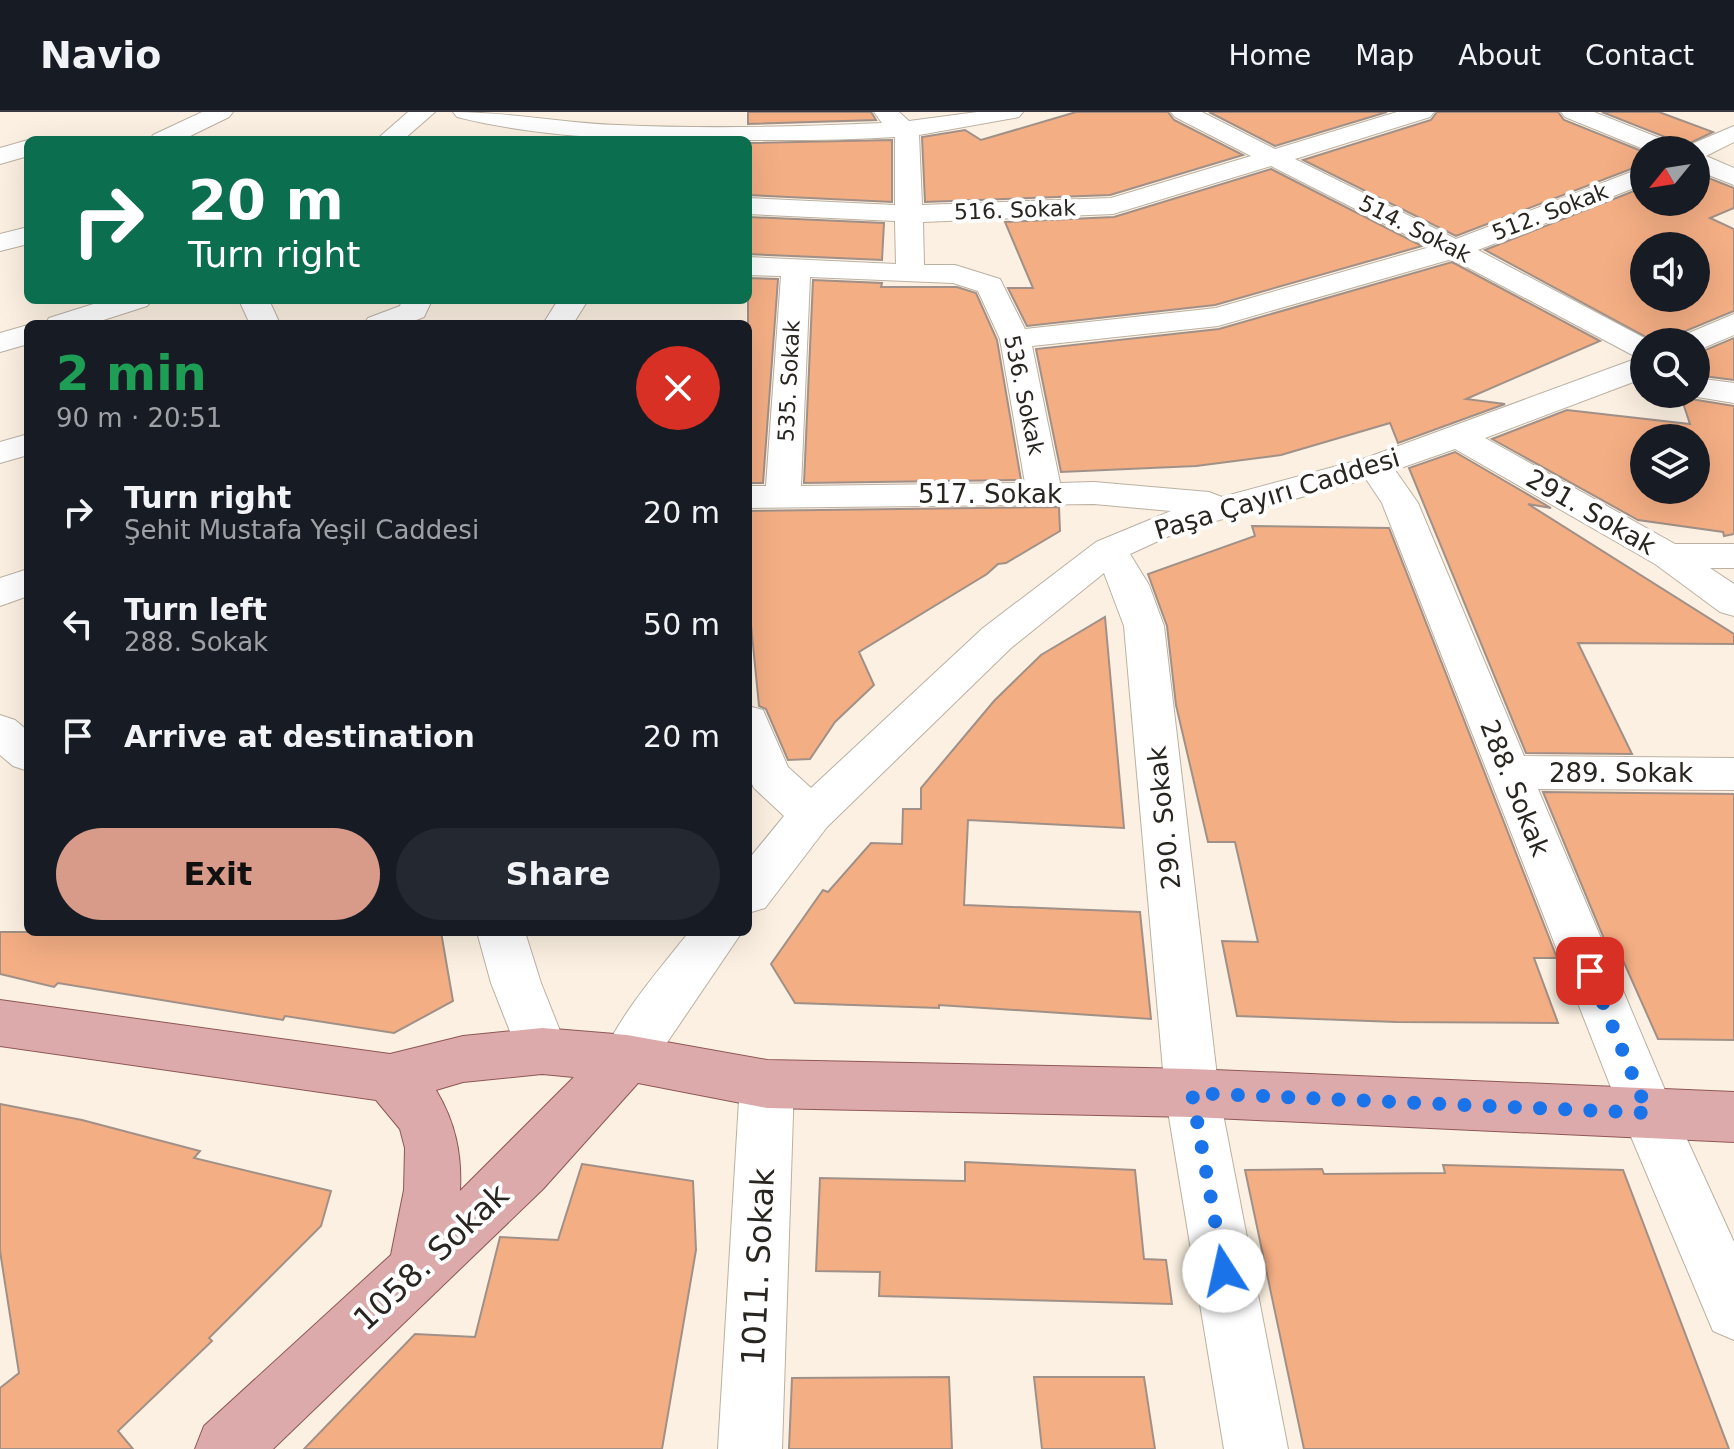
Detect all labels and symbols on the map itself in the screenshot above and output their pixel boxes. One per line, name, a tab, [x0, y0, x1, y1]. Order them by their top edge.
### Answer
north arrow	[1630, 136, 1710, 216]
street label: 512. Sokak	[1489, 178, 1612, 246]
street label: 514. Sokak	[1355, 190, 1475, 268]
street label: 516. Sokak	[954, 195, 1077, 225]
street label: 535. Sokak	[773, 319, 805, 443]
street label: 536. Sokak	[999, 333, 1049, 458]
street label: Paşa Çayırı Caddesi	[1151, 442, 1403, 546]
street label: 291. Sokak	[1521, 463, 1661, 561]
street label: 517. Sokak	[918, 479, 1062, 509]
street label: 288. Sokak	[1474, 716, 1556, 860]
street label: 290. Sokak	[1142, 745, 1186, 891]
street label: 289. Sokak	[1549, 758, 1693, 788]
pin	[1556, 937, 1624, 1005]
street label: 1011. Sokak	[734, 1167, 782, 1367]
street label: 1058. Sokak	[346, 1175, 517, 1338]
position arrow	[1182, 1229, 1266, 1313]

